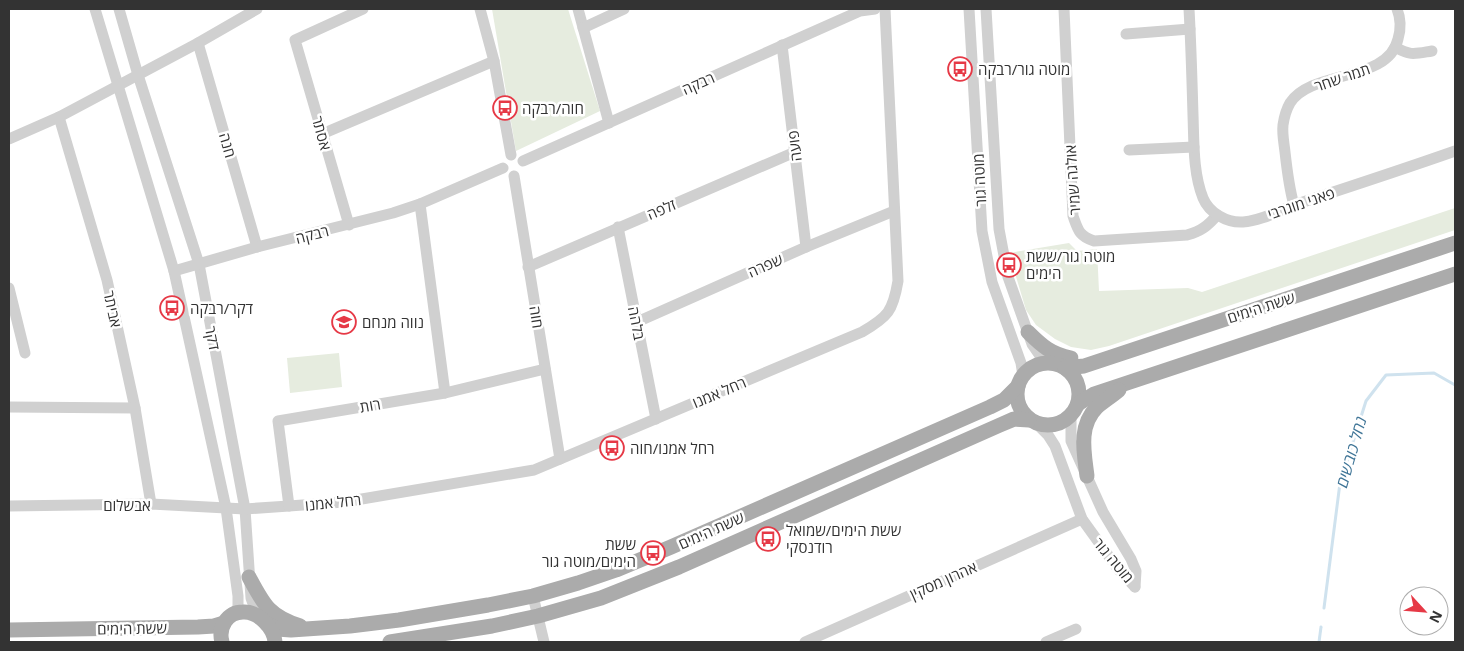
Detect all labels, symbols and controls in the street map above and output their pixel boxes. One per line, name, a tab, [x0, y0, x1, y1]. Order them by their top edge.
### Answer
bus stop icon: מוטה גור/רבקה	[947, 56, 973, 82]
street label: תמר שחר	[1311, 58, 1373, 96]
place label: מוטה גור/רבקה	[978, 59, 1070, 79]
street label: רבקה	[679, 67, 717, 99]
bus stop icon: חוה/רבקה	[492, 95, 518, 121]
place label: חוה/רבקה	[522, 98, 584, 118]
street label: אסתר	[308, 114, 336, 152]
street label: פועה	[782, 129, 806, 163]
street label: חנה	[215, 130, 241, 160]
street label: אולגה שמיר	[1060, 144, 1084, 216]
street label: מוטה גור	[968, 153, 990, 207]
street label: פאני מוגרבי	[1265, 182, 1337, 224]
street label: זלפה	[643, 194, 679, 224]
street label: רבקה	[293, 220, 331, 248]
place label: מוטה גור/ששת הימים	[1026, 246, 1115, 283]
street label: שפרה	[744, 248, 786, 282]
bus stop icon: מוטה גור/ששת הימים	[996, 252, 1022, 278]
street label: ששת הימים	[1225, 287, 1298, 327]
street label: אביתר	[99, 289, 127, 329]
bus stop icon: דקר/רבקה	[159, 295, 185, 321]
place label: דקר/רבקה	[190, 298, 254, 318]
street label: חוה	[525, 304, 549, 330]
street label: בלהה	[624, 304, 650, 342]
school or university icon: נווה מנחם	[331, 309, 357, 335]
place label: נווה מנחם	[362, 312, 424, 332]
street label: דקר	[201, 324, 225, 352]
street label: רחל אמנו	[689, 372, 749, 412]
street label: רות	[358, 393, 382, 417]
water label: נחל כובשים	[1330, 414, 1372, 490]
bus stop icon: רחל אמנו/חוה	[599, 435, 625, 461]
place label: רחל אמנו/חוה	[630, 438, 715, 458]
street label: רחל אמנו	[304, 489, 362, 515]
street label: אבשלום	[103, 495, 151, 515]
street label: ששת הימים	[675, 506, 747, 553]
place label: ששת הימים/שמואל רודנסקי	[786, 520, 902, 557]
bus stop icon: ששת הימים/שמואל רודנסקי	[755, 526, 781, 552]
street label: מוטה גור	[1089, 533, 1139, 587]
place label: ששת הימים/מוטה גור	[542, 534, 636, 571]
bus stop icon: ששת הימים/מוטה גור	[640, 540, 666, 566]
street label: אהרון מסקין	[906, 556, 980, 604]
north arrow	[1399, 586, 1449, 636]
text: N	[1425, 608, 1447, 626]
street label: ששת הימים	[97, 617, 168, 639]

